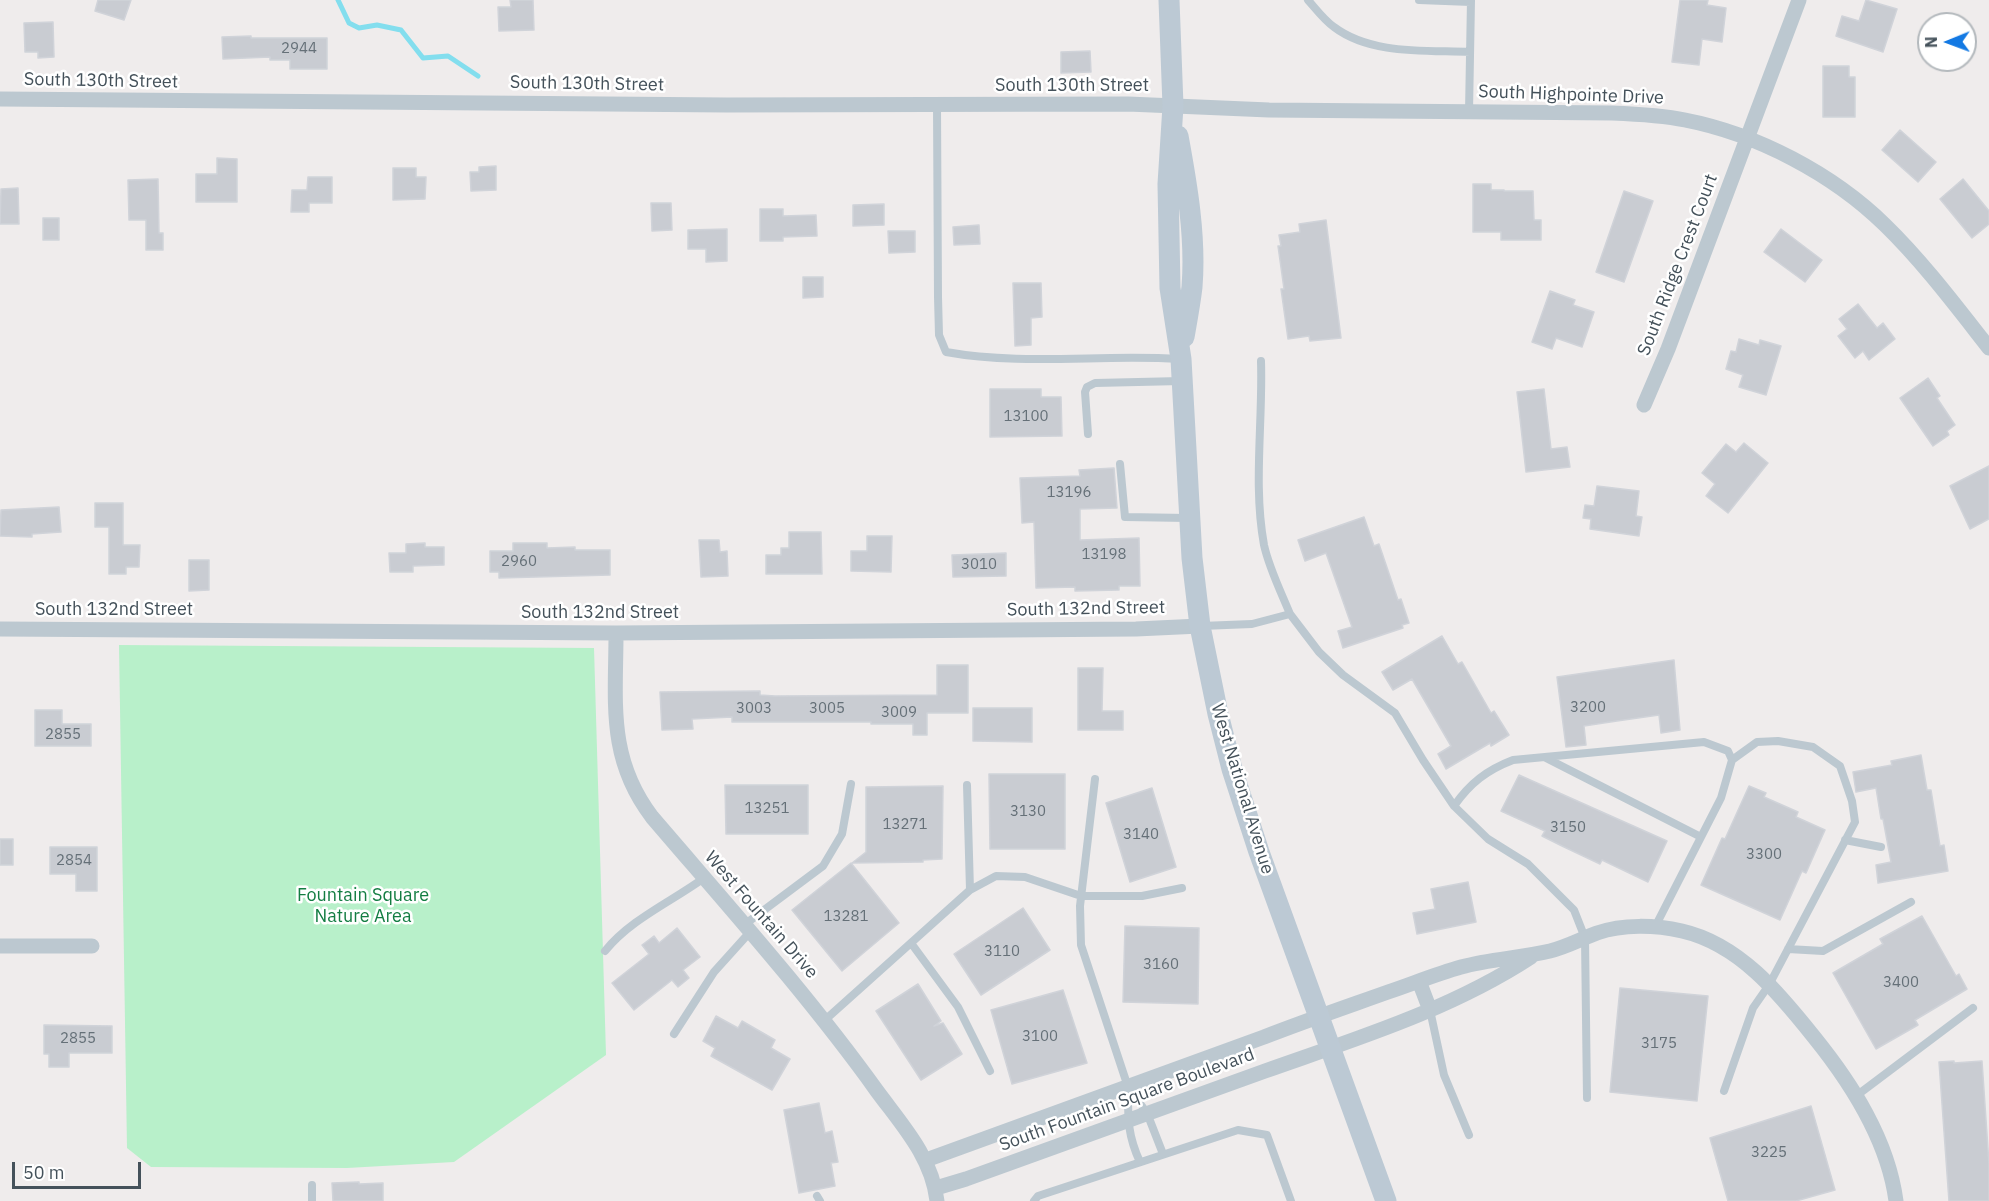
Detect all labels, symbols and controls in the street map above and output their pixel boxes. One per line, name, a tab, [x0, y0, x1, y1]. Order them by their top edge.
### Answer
north arrow	[1917, 12, 1977, 72]
text: N	[1921, 36, 1941, 48]
house number: 2944	[281, 40, 317, 58]
street label: South 130th Street	[24, 69, 178, 93]
street label: South 130th Street	[510, 72, 664, 96]
street label: South 130th Street	[995, 75, 1149, 97]
street label: South Highpointe Drive	[1478, 81, 1664, 109]
street label: South Ridge Crest Court	[1633, 171, 1723, 359]
house number: 13100	[1004, 408, 1048, 426]
house number: 13196	[1047, 484, 1091, 502]
house number: 13198	[1082, 546, 1126, 564]
house number: 2960	[501, 553, 537, 571]
house number: 3010	[961, 556, 997, 574]
street label: South 132nd Street	[1007, 597, 1165, 621]
street label: South 132nd Street	[35, 599, 193, 621]
street label: South 132nd Street	[521, 602, 679, 624]
house number: 3200	[1570, 699, 1606, 717]
house number: 3003	[736, 700, 772, 718]
house number: 3005	[809, 700, 845, 718]
street label: West National Avenue	[1206, 701, 1278, 877]
house number: 3009	[881, 704, 917, 722]
house number: 2855	[45, 726, 81, 744]
house number: 13251	[745, 800, 789, 818]
house number: 3130	[1010, 803, 1046, 821]
house number: 13271	[883, 816, 927, 834]
house number: 3150	[1550, 819, 1586, 837]
house number: 3140	[1123, 826, 1159, 844]
house number: 3300	[1746, 846, 1782, 864]
street label: West Fountain Drive	[700, 847, 822, 983]
house number: 2854	[56, 852, 92, 870]
park label: Fountain Square Nature Area	[297, 885, 429, 928]
house number: 13281	[824, 908, 868, 926]
house number: 3110	[984, 943, 1020, 961]
house number: 3160	[1143, 956, 1179, 974]
house number: 3400	[1883, 974, 1919, 992]
house number: 3100	[1022, 1028, 1058, 1046]
house number: 2855	[60, 1030, 96, 1048]
house number: 3175	[1641, 1035, 1677, 1053]
street label: South Fountain Square Boulevard	[996, 1044, 1258, 1156]
house number: 3225	[1751, 1144, 1787, 1162]
scale bar	[15, 1150, 144, 1188]
text: 50 m	[23, 1161, 65, 1184]

